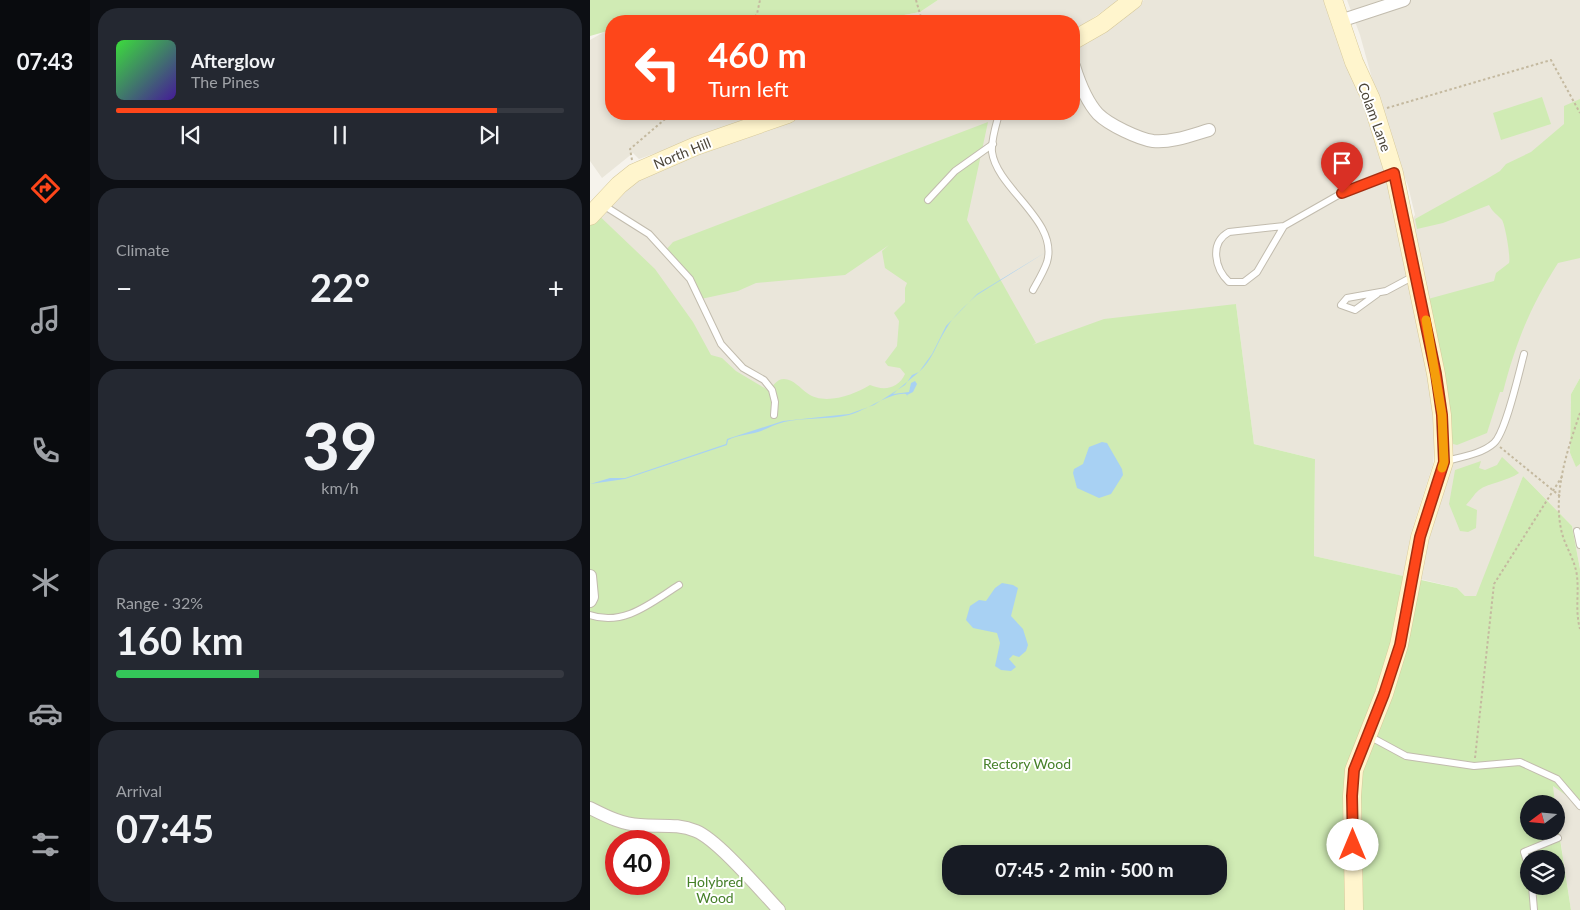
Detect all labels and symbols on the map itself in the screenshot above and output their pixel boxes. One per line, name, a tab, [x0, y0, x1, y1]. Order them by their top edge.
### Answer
street label: Colam Lane	[1355, 80, 1395, 154]
street label: North Hill	[651, 134, 713, 172]
pin	[1321, 142, 1363, 193]
park label: Rectory Wood	[983, 755, 1071, 772]
north arrow	[1520, 795, 1565, 840]
position arrow	[1326, 818, 1378, 870]
speed limit sign: 40	[605, 830, 670, 895]
park label: Holybred Wood	[687, 873, 743, 906]

